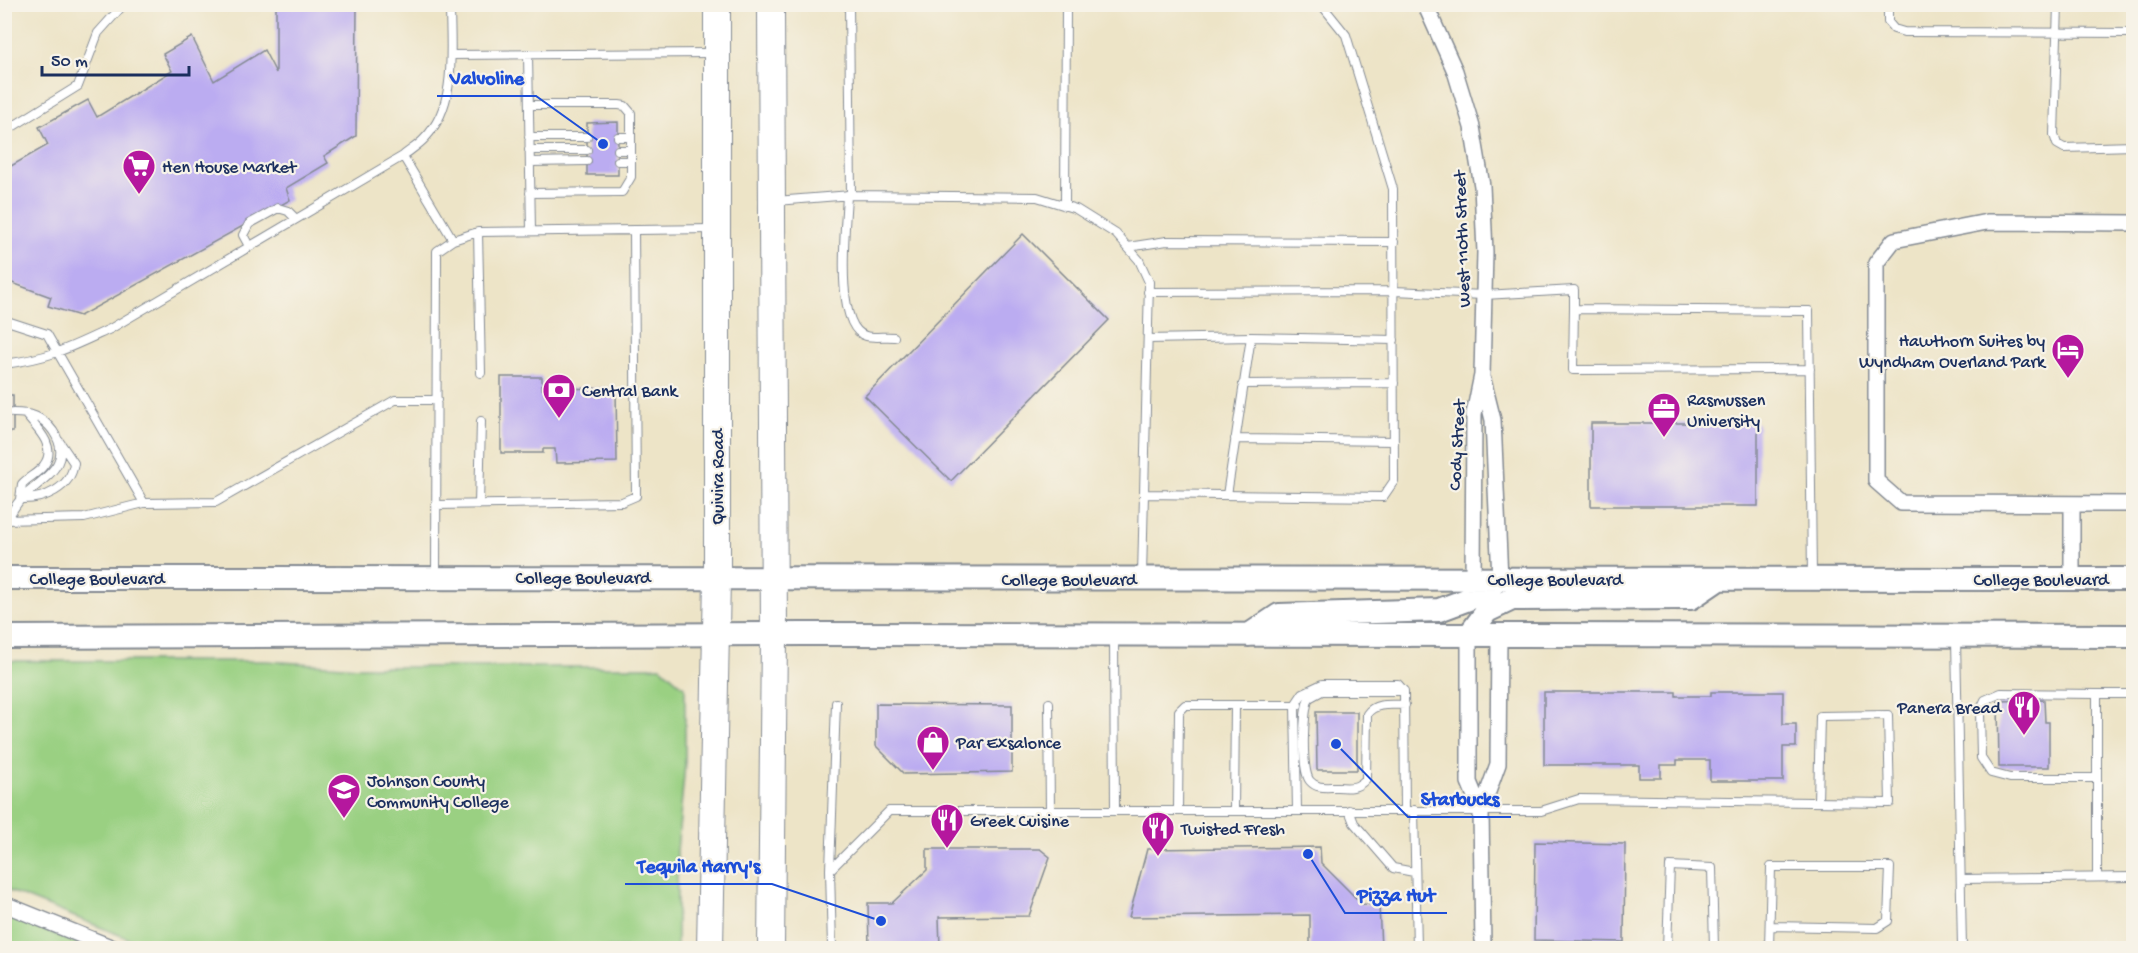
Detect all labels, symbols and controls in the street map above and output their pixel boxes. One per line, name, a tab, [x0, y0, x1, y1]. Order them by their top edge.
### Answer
scale bar	[42, 39, 189, 77]
text: 50 m	[51, 52, 88, 73]
callout: Valvoline	[437, 58, 536, 96]
text: Valvoline	[449, 69, 525, 92]
supermarket icon: Hen House Market	[121, 148, 157, 195]
place label: Hen House Market	[162, 158, 298, 179]
street label: West 110th Street	[1451, 169, 1476, 308]
place label: Hawthorn Suites by Wyndham Overland Park	[1859, 332, 2047, 374]
hotel icon: Hawthorn Suites by Wyndham Overland Park	[2050, 332, 2086, 379]
bank icon: Central Bank	[541, 372, 577, 419]
place label: Central Bank	[582, 382, 679, 403]
office icon: Rasmussen University	[1646, 391, 1682, 438]
place label: Rasmussen University	[1687, 391, 1766, 433]
street label: Cody Street	[1446, 398, 1471, 491]
street label: Quivira Road	[709, 427, 730, 525]
street label: College Boulevard	[515, 569, 652, 590]
street label: College Boulevard	[29, 570, 166, 591]
street label: College Boulevard	[1001, 571, 1138, 592]
street label: College Boulevard	[1487, 571, 1624, 592]
street label: College Boulevard	[1973, 571, 2110, 592]
restaurant icon: Panera Bread	[2006, 689, 2042, 736]
place label: Panera Bread	[1896, 699, 2002, 720]
shop icon: Par Exsalonce	[915, 724, 951, 771]
place label: Par Exsalonce	[955, 734, 1062, 755]
school or university icon: Johnson County Community College	[326, 772, 362, 819]
place label: Johnson County Community College	[367, 772, 510, 814]
callout: Starbucks	[1408, 779, 1511, 817]
text: Starbucks	[1421, 790, 1501, 813]
restaurant icon: Greek Cuisine	[929, 802, 965, 849]
restaurant icon: Twisted Fresh	[1140, 810, 1176, 857]
place label: Greek Cuisine	[970, 812, 1070, 833]
place label: Twisted Fresh	[1180, 820, 1285, 841]
callout: Tequila Harry's	[625, 846, 772, 884]
text: Tequila Harry's	[636, 857, 762, 880]
callout: Pizza Hut	[1345, 875, 1447, 913]
text: Pizza Hut	[1356, 886, 1437, 909]

